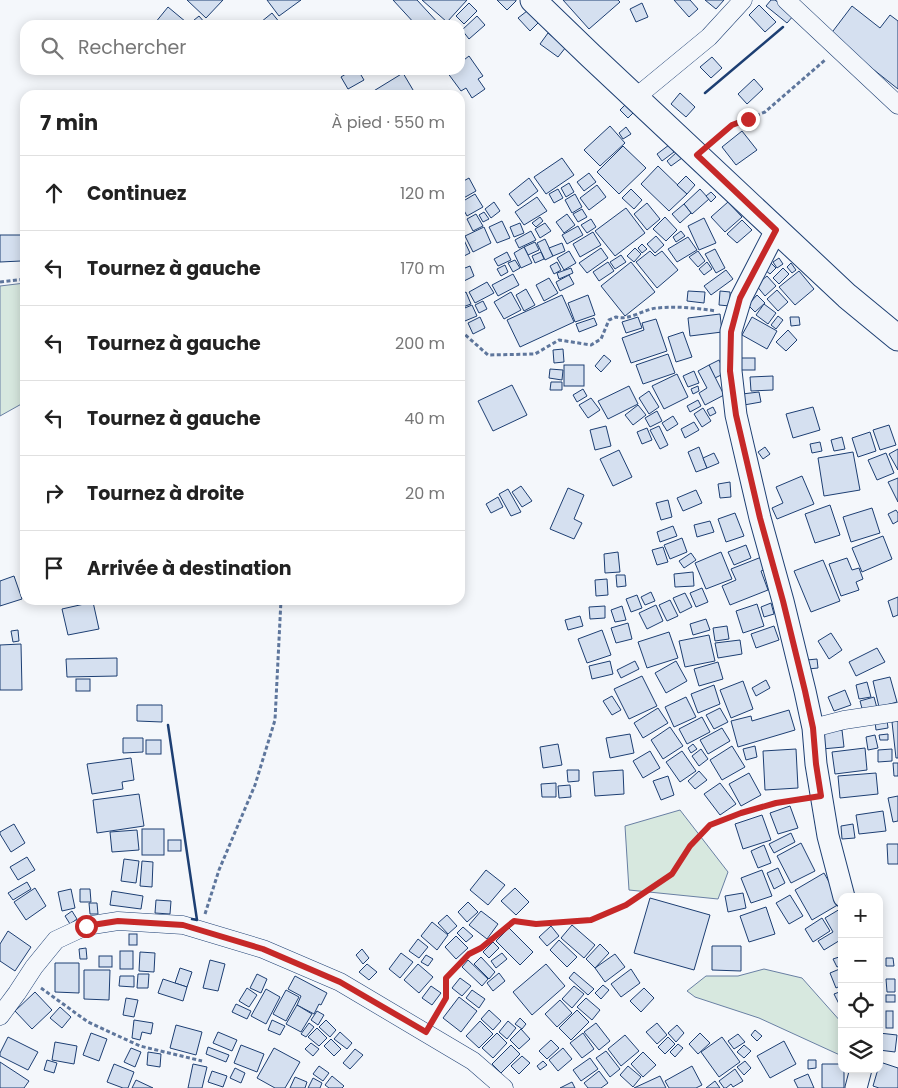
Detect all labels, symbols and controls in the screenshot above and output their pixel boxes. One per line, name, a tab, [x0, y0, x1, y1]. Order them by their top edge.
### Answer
search box	[20, 20, 465, 75]
icon: search	[38, 34, 66, 62]
text: Rechercher	[78, 34, 186, 61]
text: 7 min	[40, 108, 98, 137]
route end	[737, 108, 760, 131]
text: À pied · 550 m	[332, 111, 445, 134]
icon: ahead	[40, 179, 68, 207]
text: Continuez	[87, 180, 186, 207]
text: 120 m	[400, 182, 445, 205]
icon: left	[40, 254, 68, 282]
text: Tournez à gauche	[87, 255, 261, 282]
text: 170 m	[400, 257, 445, 280]
icon: left	[40, 329, 68, 357]
text: Tournez à gauche	[87, 330, 261, 357]
text: 200 m	[395, 332, 445, 355]
icon: left	[40, 404, 68, 432]
text: Tournez à gauche	[87, 405, 261, 432]
text: 40 m	[404, 407, 445, 430]
icon: right	[40, 479, 68, 507]
text: Tournez à droite	[87, 480, 244, 507]
text: 20 m	[405, 482, 445, 505]
icon: arrive	[40, 554, 68, 582]
text: Arrivée à destination	[87, 555, 292, 582]
map controls	[838, 893, 883, 1073]
button: +	[838, 893, 883, 938]
route start	[75, 915, 98, 938]
button: −	[838, 938, 883, 983]
button: locate	[838, 983, 883, 1028]
button: layers	[838, 1028, 883, 1073]

